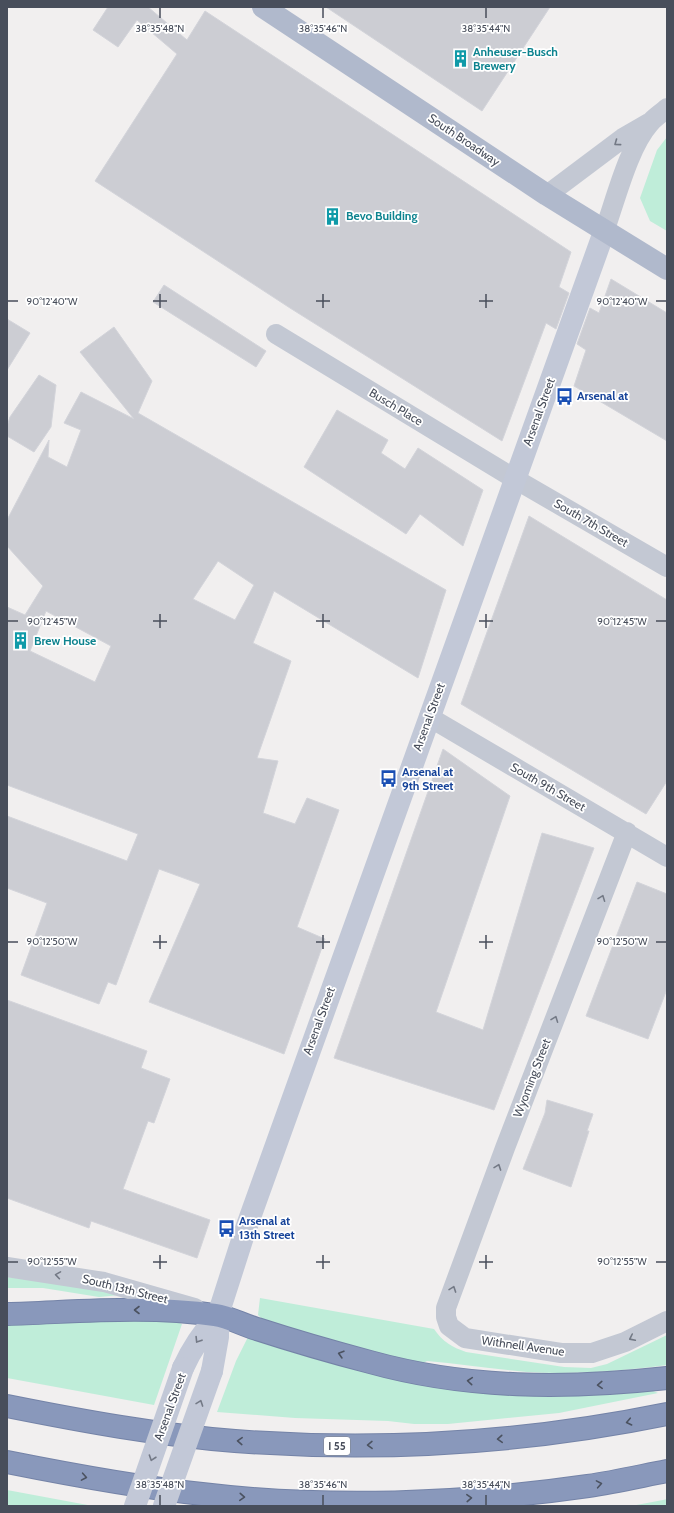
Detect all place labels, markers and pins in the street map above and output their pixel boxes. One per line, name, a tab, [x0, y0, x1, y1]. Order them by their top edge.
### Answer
place label: Anheuser-Busch Brewery	[473, 44, 558, 73]
building icon: Anheuser-Busch Brewery	[450, 49, 470, 69]
building icon: Bevo Building	[323, 206, 343, 226]
place label: Bevo Building	[346, 208, 417, 223]
bus stop icon: Arsenal at	[554, 386, 574, 406]
place label: Arsenal at	[577, 388, 628, 403]
building icon: Brew House	[11, 631, 31, 651]
place label: Brew House	[34, 633, 96, 648]
place label: Arsenal at 9th Street	[402, 764, 453, 793]
bus stop icon: Arsenal at 9th Street	[379, 769, 399, 789]
place label: Arsenal at 13th Street	[239, 1213, 295, 1242]
bus stop icon: Arsenal at 13th Street	[216, 1218, 236, 1238]

